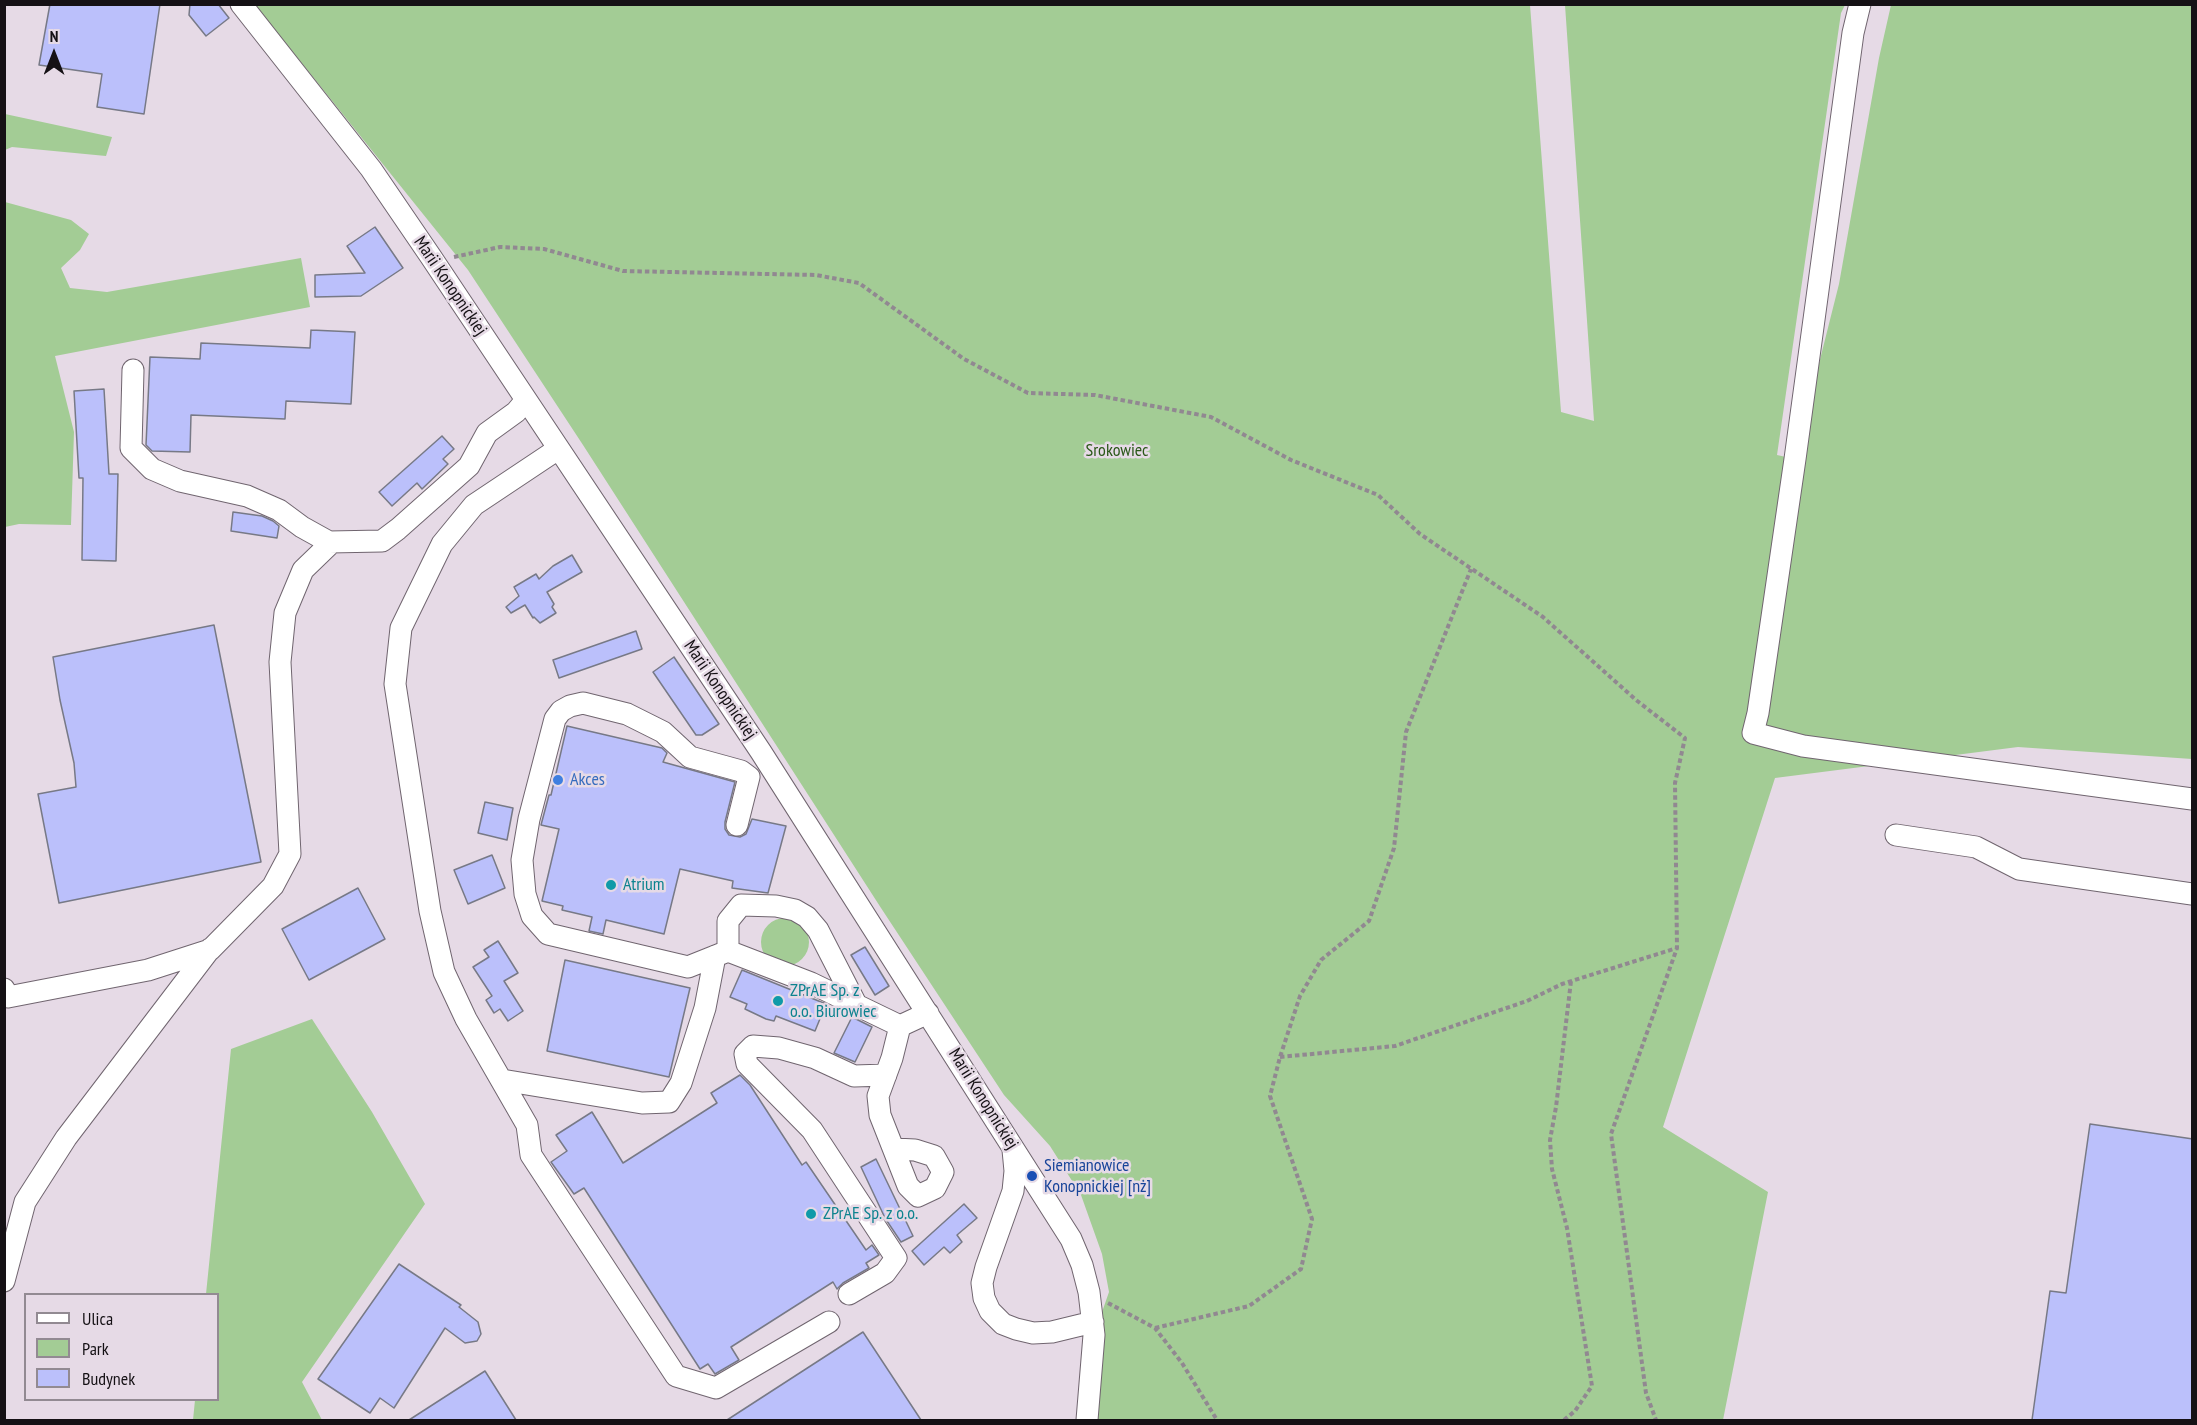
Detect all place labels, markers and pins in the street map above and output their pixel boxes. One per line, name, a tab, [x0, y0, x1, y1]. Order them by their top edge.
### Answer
place label: Akces	[570, 769, 605, 791]
marker: Akces	[551, 773, 565, 787]
place label: Atrium	[623, 874, 665, 896]
marker: Atrium	[604, 878, 618, 892]
place label: ZPrAE Sp. z o.o. Biurowiec	[790, 980, 877, 1022]
marker: ZPrAE Sp. z o.o. Biurowiec	[771, 994, 785, 1008]
place label: Siemianowice Konopnickiej [nż]	[1044, 1155, 1151, 1198]
marker: Siemianowice Konopnickiej [nż]	[1025, 1169, 1039, 1183]
place label: ZPrAE Sp. z o.o.	[823, 1203, 918, 1225]
marker: ZPrAE Sp. z o.o.	[804, 1207, 818, 1221]

